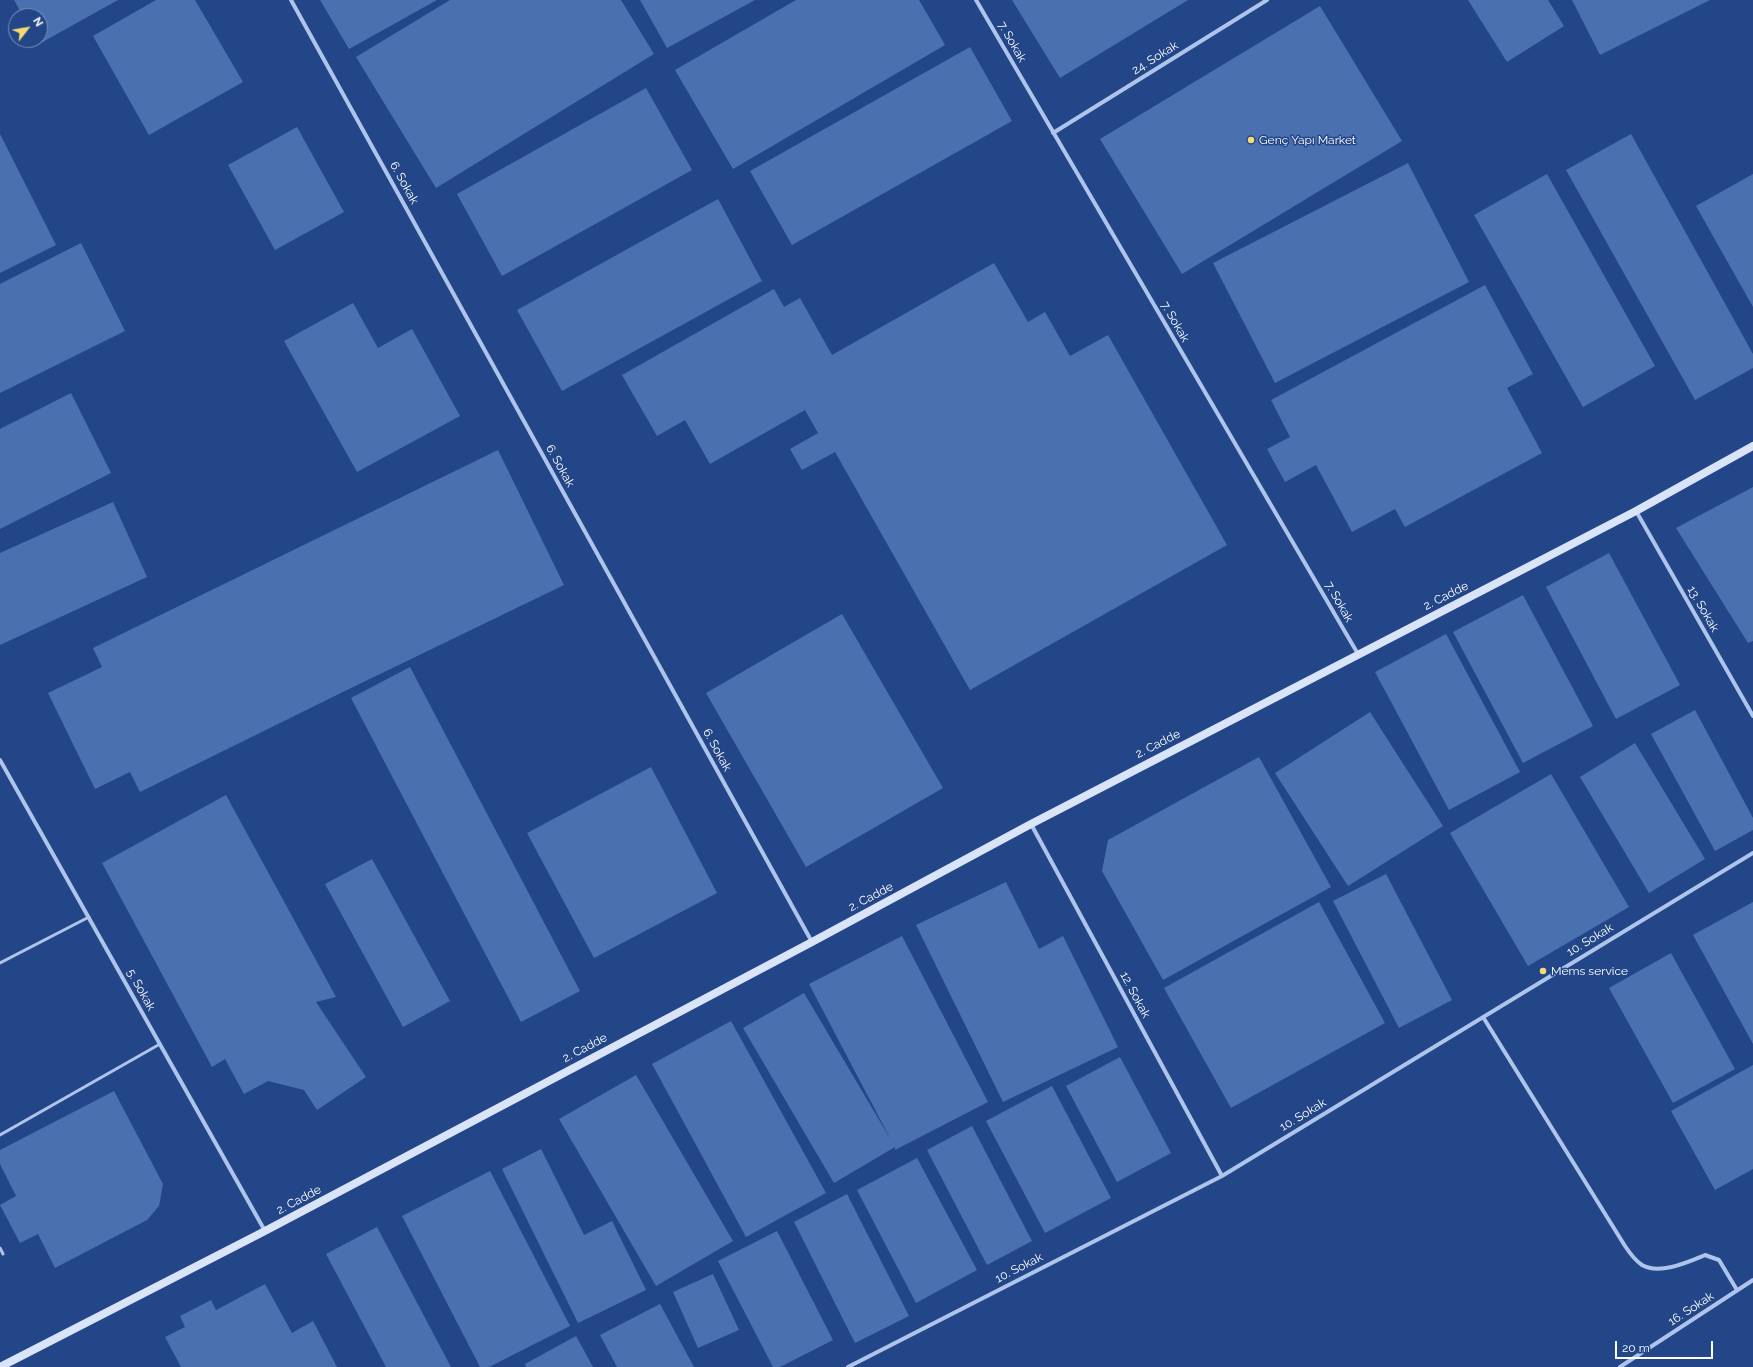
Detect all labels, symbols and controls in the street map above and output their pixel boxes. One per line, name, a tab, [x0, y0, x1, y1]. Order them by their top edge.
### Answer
north arrow	[8, 8, 48, 48]
text: N	[30, 15, 46, 29]
street label: 7. Sokak	[995, 19, 1029, 65]
street label: 24. Sokak	[1129, 38, 1181, 78]
place label: Genç Yapı Market	[1259, 133, 1356, 147]
marker: Genç Yapı Market	[1246, 135, 1256, 145]
street label: 6. Sokak	[386, 159, 422, 207]
street label: 7. Sokak	[1158, 299, 1192, 345]
street label: 6. Sokak	[542, 442, 578, 490]
street label: 7. Sokak	[1322, 579, 1356, 625]
street label: 2. Cadde	[1421, 579, 1471, 613]
street label: 13. Sokak	[1684, 584, 1722, 634]
street label: 6. Sokak	[699, 726, 735, 774]
street label: 2. Cadde	[1133, 727, 1183, 761]
street label: 2. Cadde	[846, 879, 896, 915]
street label: 10. Sokak	[1564, 921, 1616, 959]
place label: Mems service	[1551, 964, 1628, 978]
marker: Mems service	[1538, 966, 1548, 976]
street label: 5. Sokak	[124, 967, 158, 1013]
street label: 12. Sokak	[1117, 969, 1153, 1021]
street label: 2. Cadde	[560, 1030, 610, 1066]
street label: 10. Sokak	[1277, 1096, 1329, 1134]
street label: 2. Cadde	[274, 1182, 324, 1218]
street label: 10. Sokak	[993, 1250, 1045, 1286]
street label: 16. Sokak	[1666, 1289, 1716, 1329]
scale bar	[1617, 1333, 1715, 1359]
text: 20 m	[1622, 1341, 1650, 1355]

